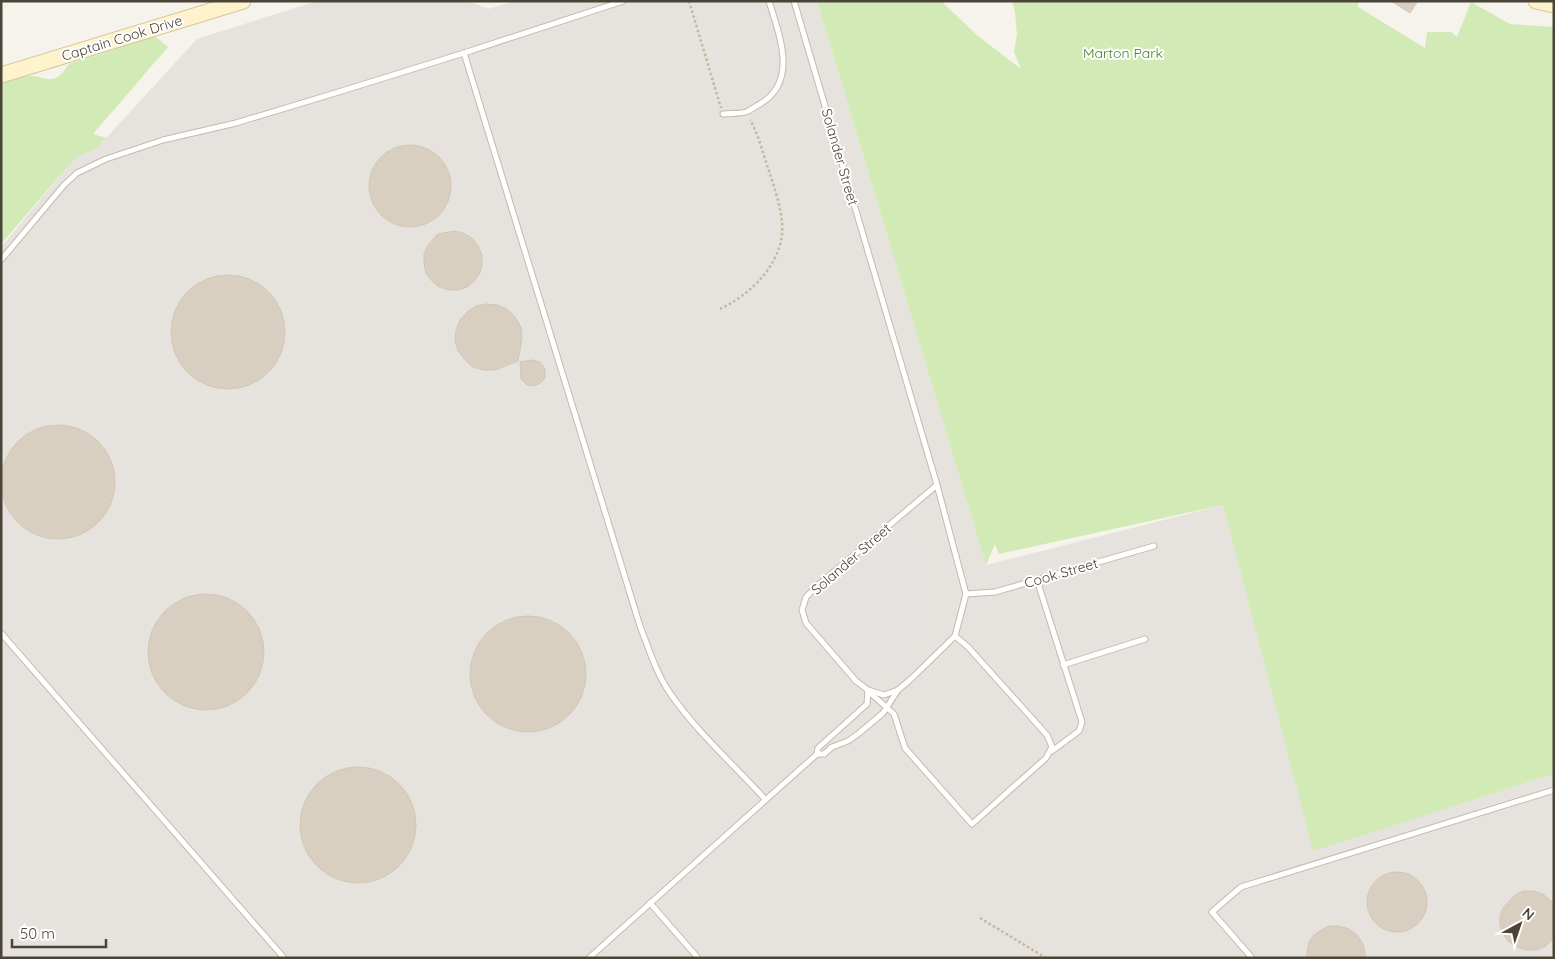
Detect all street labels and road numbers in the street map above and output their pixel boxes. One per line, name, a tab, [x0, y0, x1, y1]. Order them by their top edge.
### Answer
street label: Captain Cook Drive	[59, 11, 185, 65]
street label: Solander Street	[818, 106, 862, 208]
street label: Solander Street	[807, 519, 895, 599]
street label: Cook Street	[1022, 554, 1100, 592]

